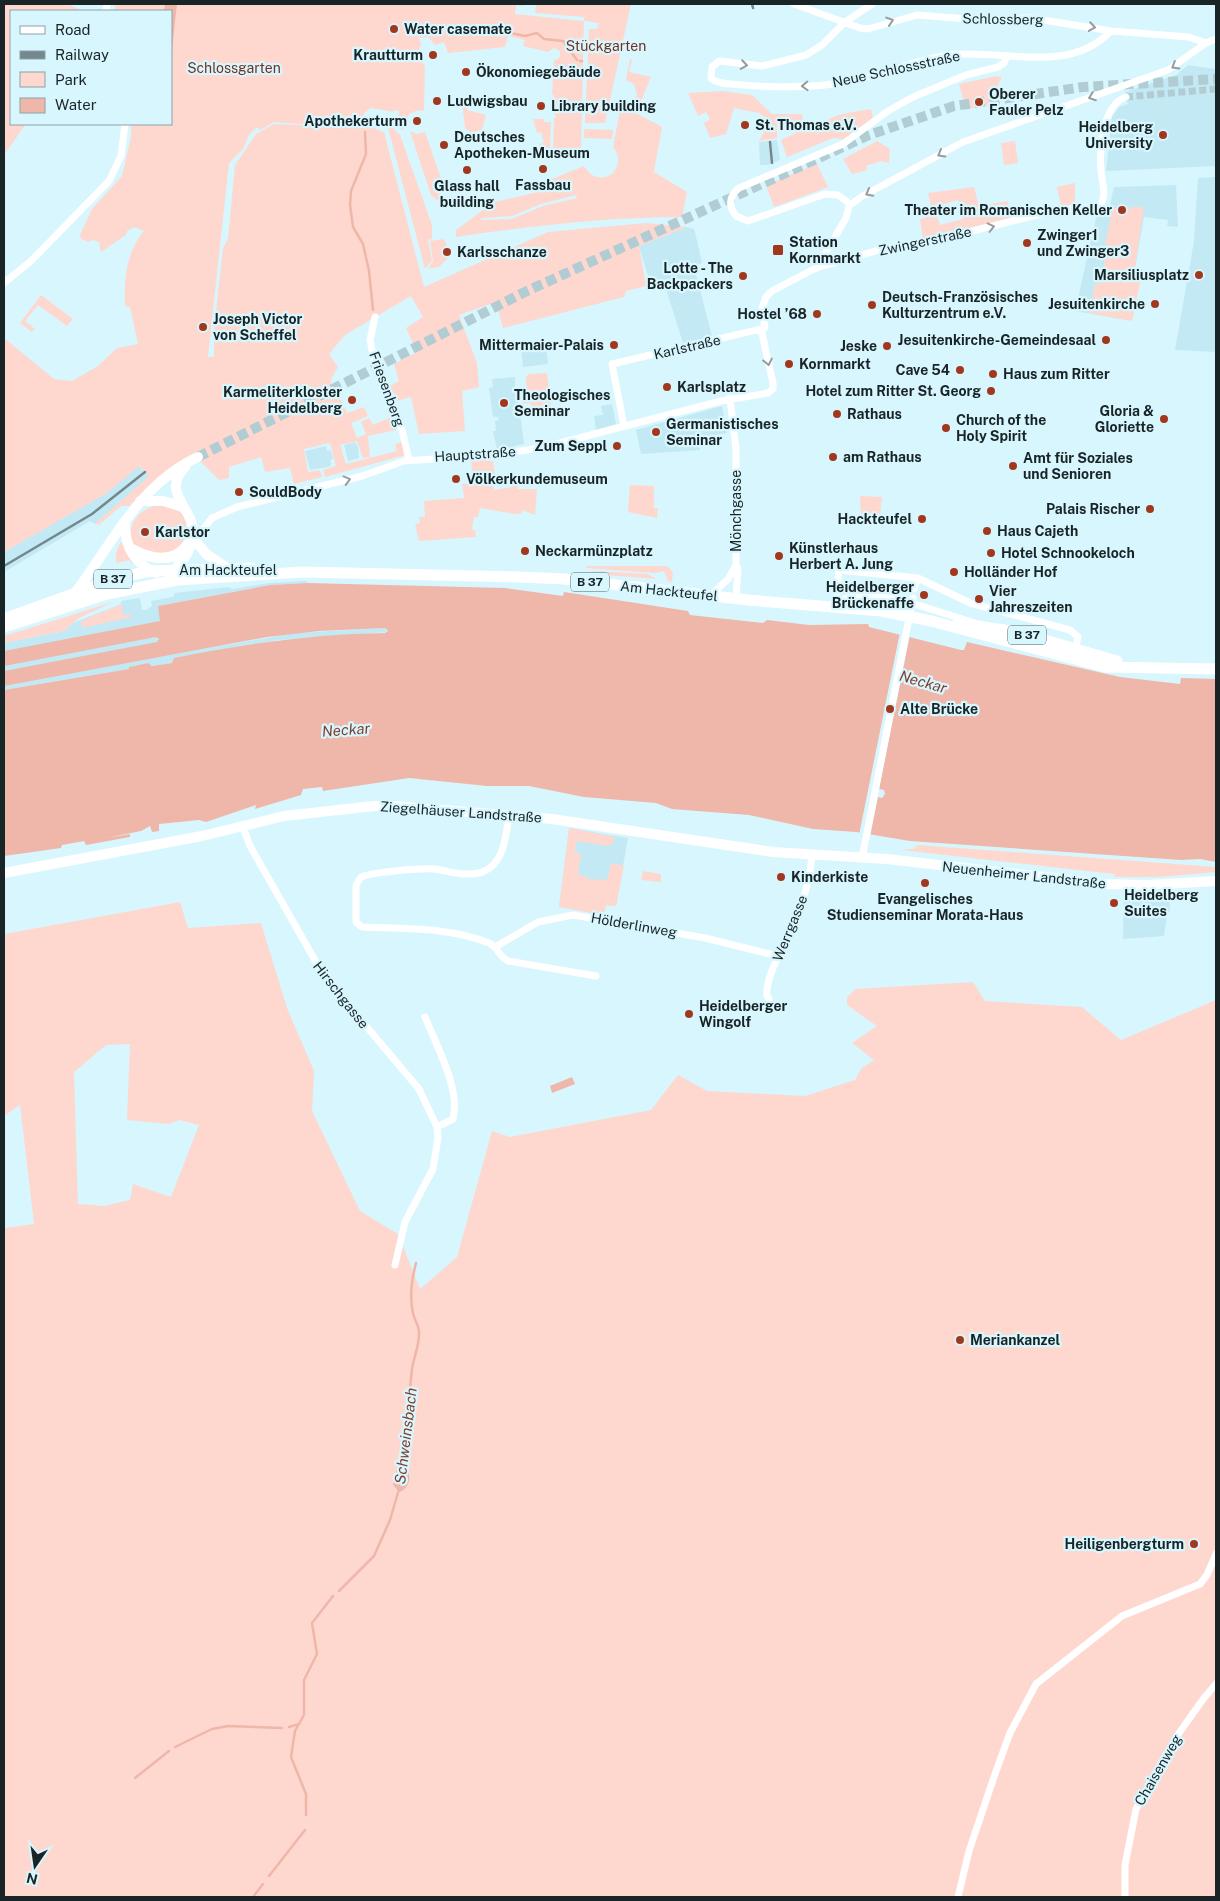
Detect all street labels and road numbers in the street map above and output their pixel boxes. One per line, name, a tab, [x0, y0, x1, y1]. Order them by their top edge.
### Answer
street label: Schlossberg	[962, 10, 1044, 28]
street label: Neue Schlossstraße	[831, 48, 961, 90]
street label: Zwingerstraße	[877, 223, 973, 259]
street label: Karlstraße	[652, 332, 722, 362]
street label: Friesenberg	[366, 349, 408, 429]
street label: Hauptstraße	[434, 443, 516, 465]
street label: Mönchgasse	[728, 470, 744, 552]
street label: Am Hackteufel	[179, 562, 277, 578]
road number: B 37	[94, 570, 132, 588]
road number: B 37	[571, 572, 609, 592]
street label: Am Hackteufel	[619, 578, 719, 604]
road number: B 37	[1008, 626, 1046, 644]
street label: Ziegelhäuser Landstraße	[380, 798, 542, 826]
street label: Neuenheimer Landstraße	[941, 858, 1107, 892]
street label: Werrgasse	[770, 893, 810, 963]
street label: Hölderlinweg	[590, 910, 679, 940]
street label: Hirschgasse	[310, 958, 372, 1032]
street label: Chaisenweg	[1131, 1731, 1185, 1808]

